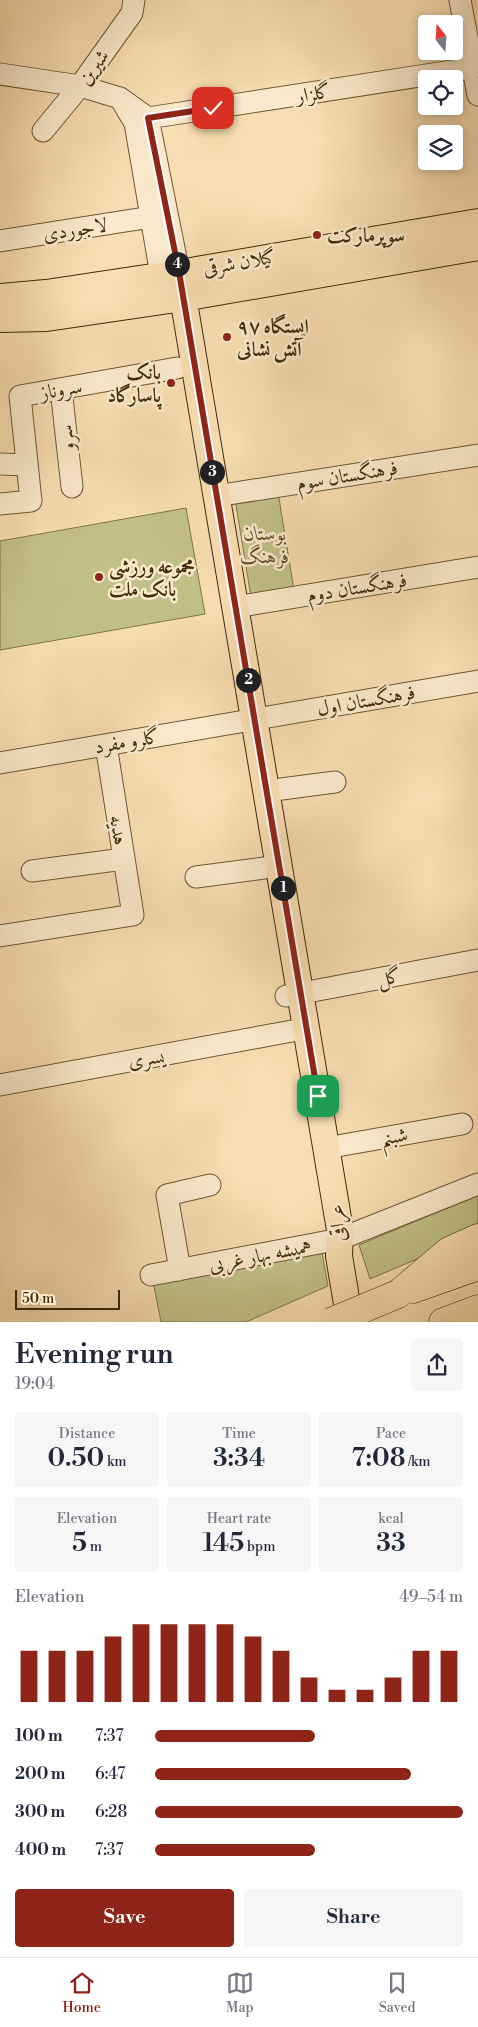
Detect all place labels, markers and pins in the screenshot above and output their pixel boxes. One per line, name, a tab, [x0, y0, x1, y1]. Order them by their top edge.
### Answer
pin	[192, 87, 234, 129]
place label: سوپرمارکت	[327, 224, 405, 249]
marker: سوپرمارکت	[311, 229, 323, 241]
pin: 4	[164, 252, 190, 276]
place label: ایستگاه ۹۷ آتش نشانی	[236, 313, 309, 363]
marker: ایستگاه ۹۷ آتش نشانی	[221, 331, 233, 343]
place label: بانک پاسارگاد	[107, 361, 162, 410]
marker: بانک پاسارگاد	[165, 377, 177, 389]
pin: 3	[200, 460, 224, 484]
place label: مجموعه ورزشی بانک ملت	[109, 555, 195, 603]
marker: مجموعه ورزشی بانک ملت	[93, 571, 105, 583]
pin: 2	[236, 668, 260, 692]
pin: 1	[270, 876, 296, 900]
pin	[297, 1075, 339, 1117]

